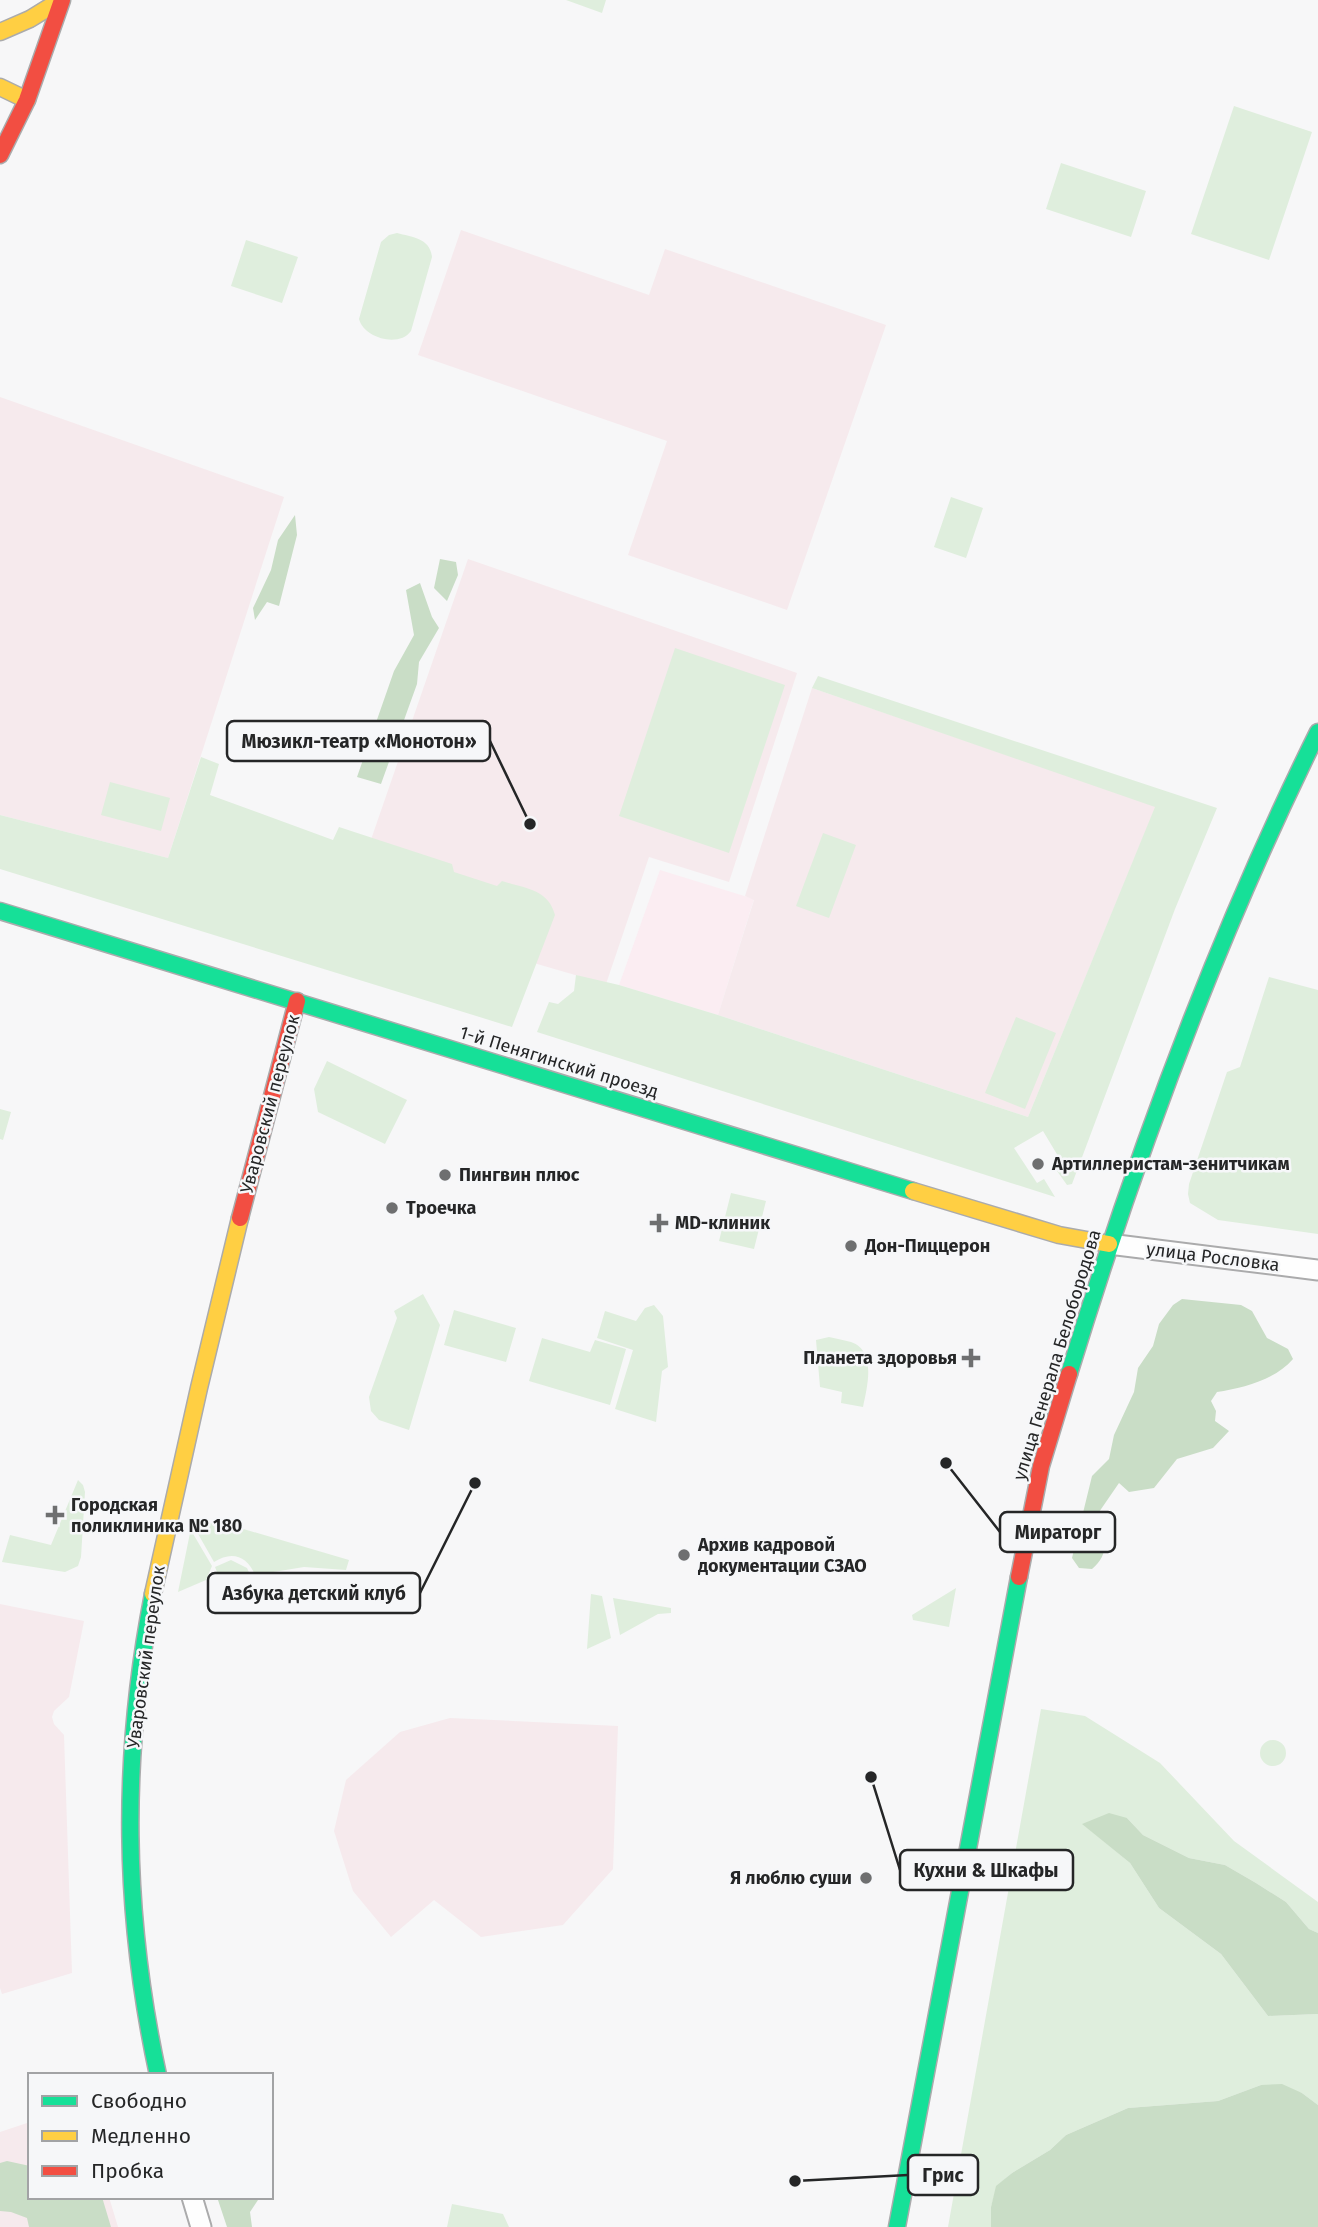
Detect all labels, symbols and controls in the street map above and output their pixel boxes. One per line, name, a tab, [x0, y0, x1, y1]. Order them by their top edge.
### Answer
callout: Мюзикл-театр «Монотон»	[227, 721, 490, 761]
text: Мюзикл-театр «Монотон»	[241, 730, 477, 753]
street label: Уваровский переулок	[236, 1012, 305, 1196]
street label: 1-й Пенягинский проезд	[457, 1021, 661, 1103]
place label: Артиллеристам-зенитчикам	[1051, 1153, 1290, 1175]
marker: Артиллеристам-зенитчикам	[1030, 1156, 1046, 1172]
place label: Пингвин плюс	[459, 1164, 580, 1186]
marker: Пингвин плюс	[437, 1167, 453, 1183]
place label: Троечка	[406, 1197, 476, 1219]
marker: Троечка	[384, 1200, 400, 1216]
place label: MD-клиник	[675, 1212, 770, 1234]
marker: MD-клиник	[649, 1213, 669, 1233]
street label: улица Генерала Белобородова	[1008, 1227, 1106, 1483]
place label: Дон-Пиццерон	[864, 1235, 990, 1257]
marker: Дон-Пиццерон	[843, 1238, 859, 1254]
street label: улица Рословка	[1145, 1238, 1281, 1276]
place label: Планета здоровья	[803, 1347, 957, 1369]
marker: Планета здоровья	[963, 1350, 979, 1366]
place label: Городская поликлиника № 180	[71, 1494, 242, 1537]
marker: Городская поликлиника № 180	[45, 1505, 65, 1525]
callout: Мираторг	[1000, 1512, 1115, 1552]
text: Мираторг	[1015, 1521, 1102, 1544]
place label: Архив кадровой документации СЗАО	[697, 1534, 867, 1577]
marker: Архив кадровой документации СЗАО	[676, 1547, 692, 1563]
street label: Уваровский переулок	[122, 1564, 170, 1750]
callout: Азбука детский клуб	[208, 1573, 420, 1613]
text: Азбука детский клуб	[221, 1582, 406, 1605]
callout: Кухни & Шкафы	[900, 1850, 1073, 1890]
text: Кухни & Шкафы	[913, 1859, 1059, 1882]
place label: Я люблю суши	[730, 1867, 852, 1889]
marker: Я люблю суши	[858, 1870, 874, 1886]
legend	[28, 2073, 273, 2199]
text: Свободно	[91, 2088, 187, 2114]
text: Медленно	[91, 2123, 191, 2149]
callout: Грис	[908, 2155, 978, 2195]
text: Пробка	[91, 2158, 164, 2184]
text: Грис	[922, 2164, 964, 2187]

